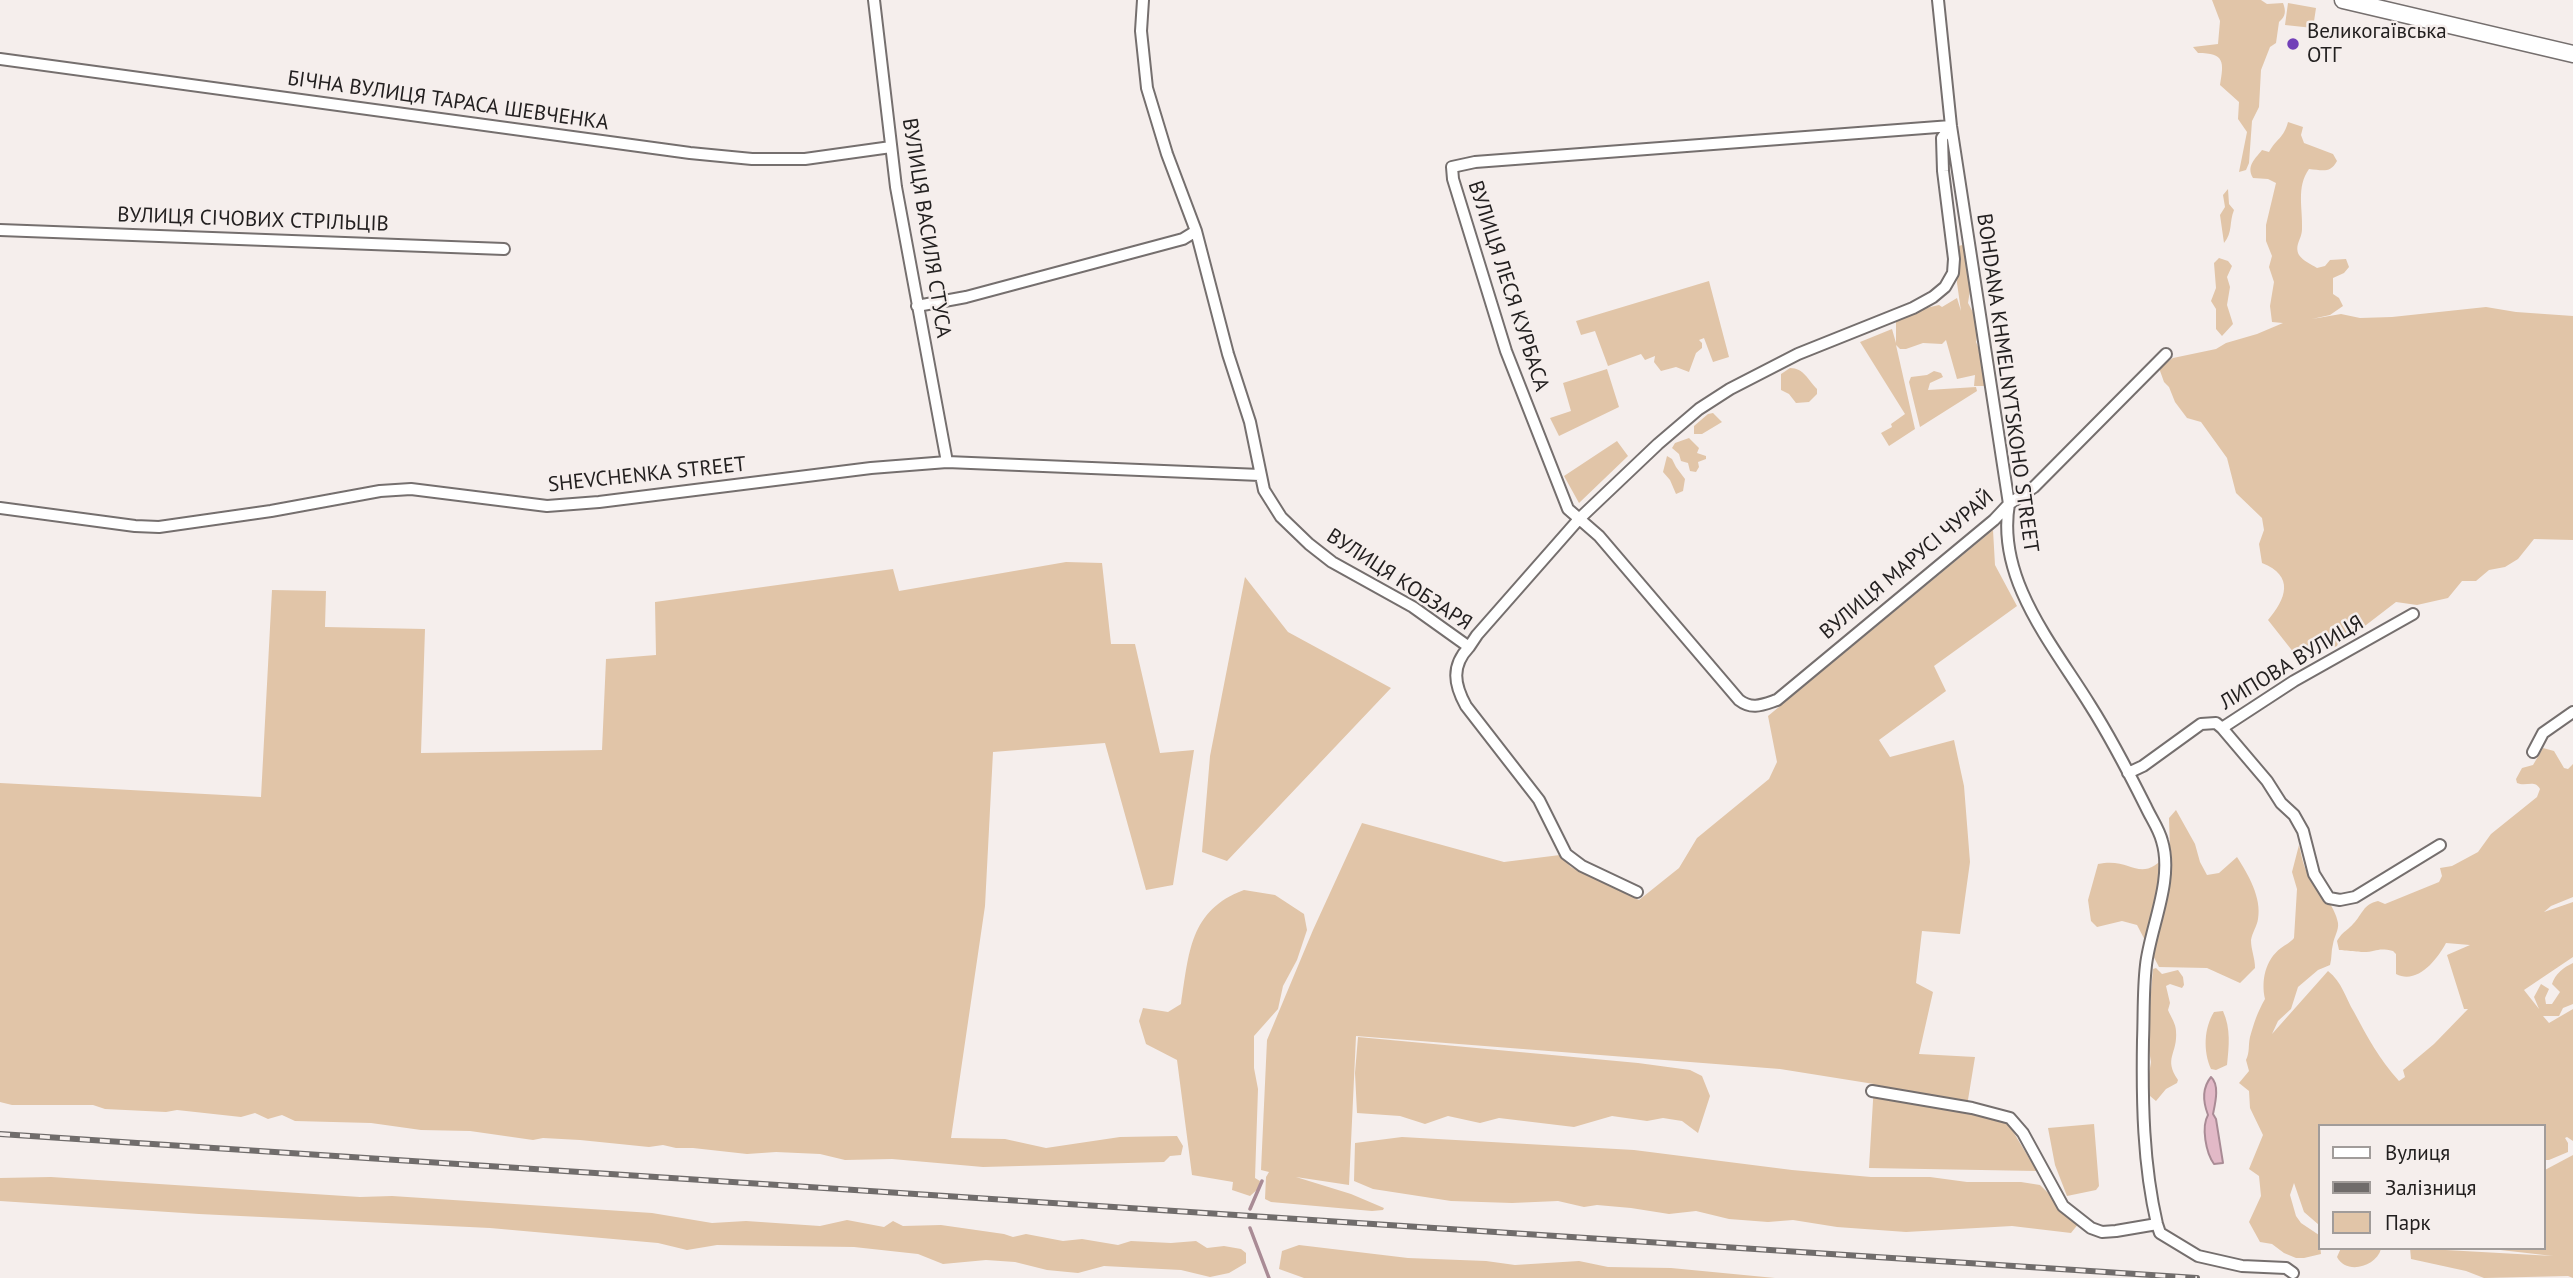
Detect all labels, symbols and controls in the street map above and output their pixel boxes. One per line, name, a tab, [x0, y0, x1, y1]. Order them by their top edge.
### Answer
place label: Великогаївська ОТГ	[2307, 19, 2447, 69]
marker: Великогаївська ОТГ	[2285, 36, 2301, 52]
street label: БІЧНА ВУЛИЦЯ ТАРАСА ШЕВЧЕНКА	[286, 66, 610, 136]
street label: ВУЛИЦЯ ВАСИЛЯ СТУСА	[896, 116, 956, 340]
street label: ВУЛИЦЯ ЛЕСЯ КУРБАСА	[1462, 178, 1554, 394]
street label: ВУЛИЦЯ СІЧОВИХ СТРІЛЬЦІВ	[117, 203, 389, 237]
street label: BOHDANA KHMELNYTSKOHO STREET	[1971, 212, 2043, 554]
street label: SHEVCHENKA STREET	[547, 452, 747, 498]
street label: ВУЛИЦЯ МАРУСІ ЧУРАЙ	[1815, 485, 1999, 645]
street label: ВУЛИЦЯ КОБЗАРЯ	[1322, 524, 1476, 636]
street label: ЛИПОВА ВУЛИЦЯ	[2216, 610, 2368, 716]
legend	[2318, 1124, 2545, 1250]
text: Вулиця	[2385, 1139, 2450, 1166]
text: Залізниця	[2385, 1174, 2477, 1201]
text: Парк	[2385, 1209, 2431, 1236]

